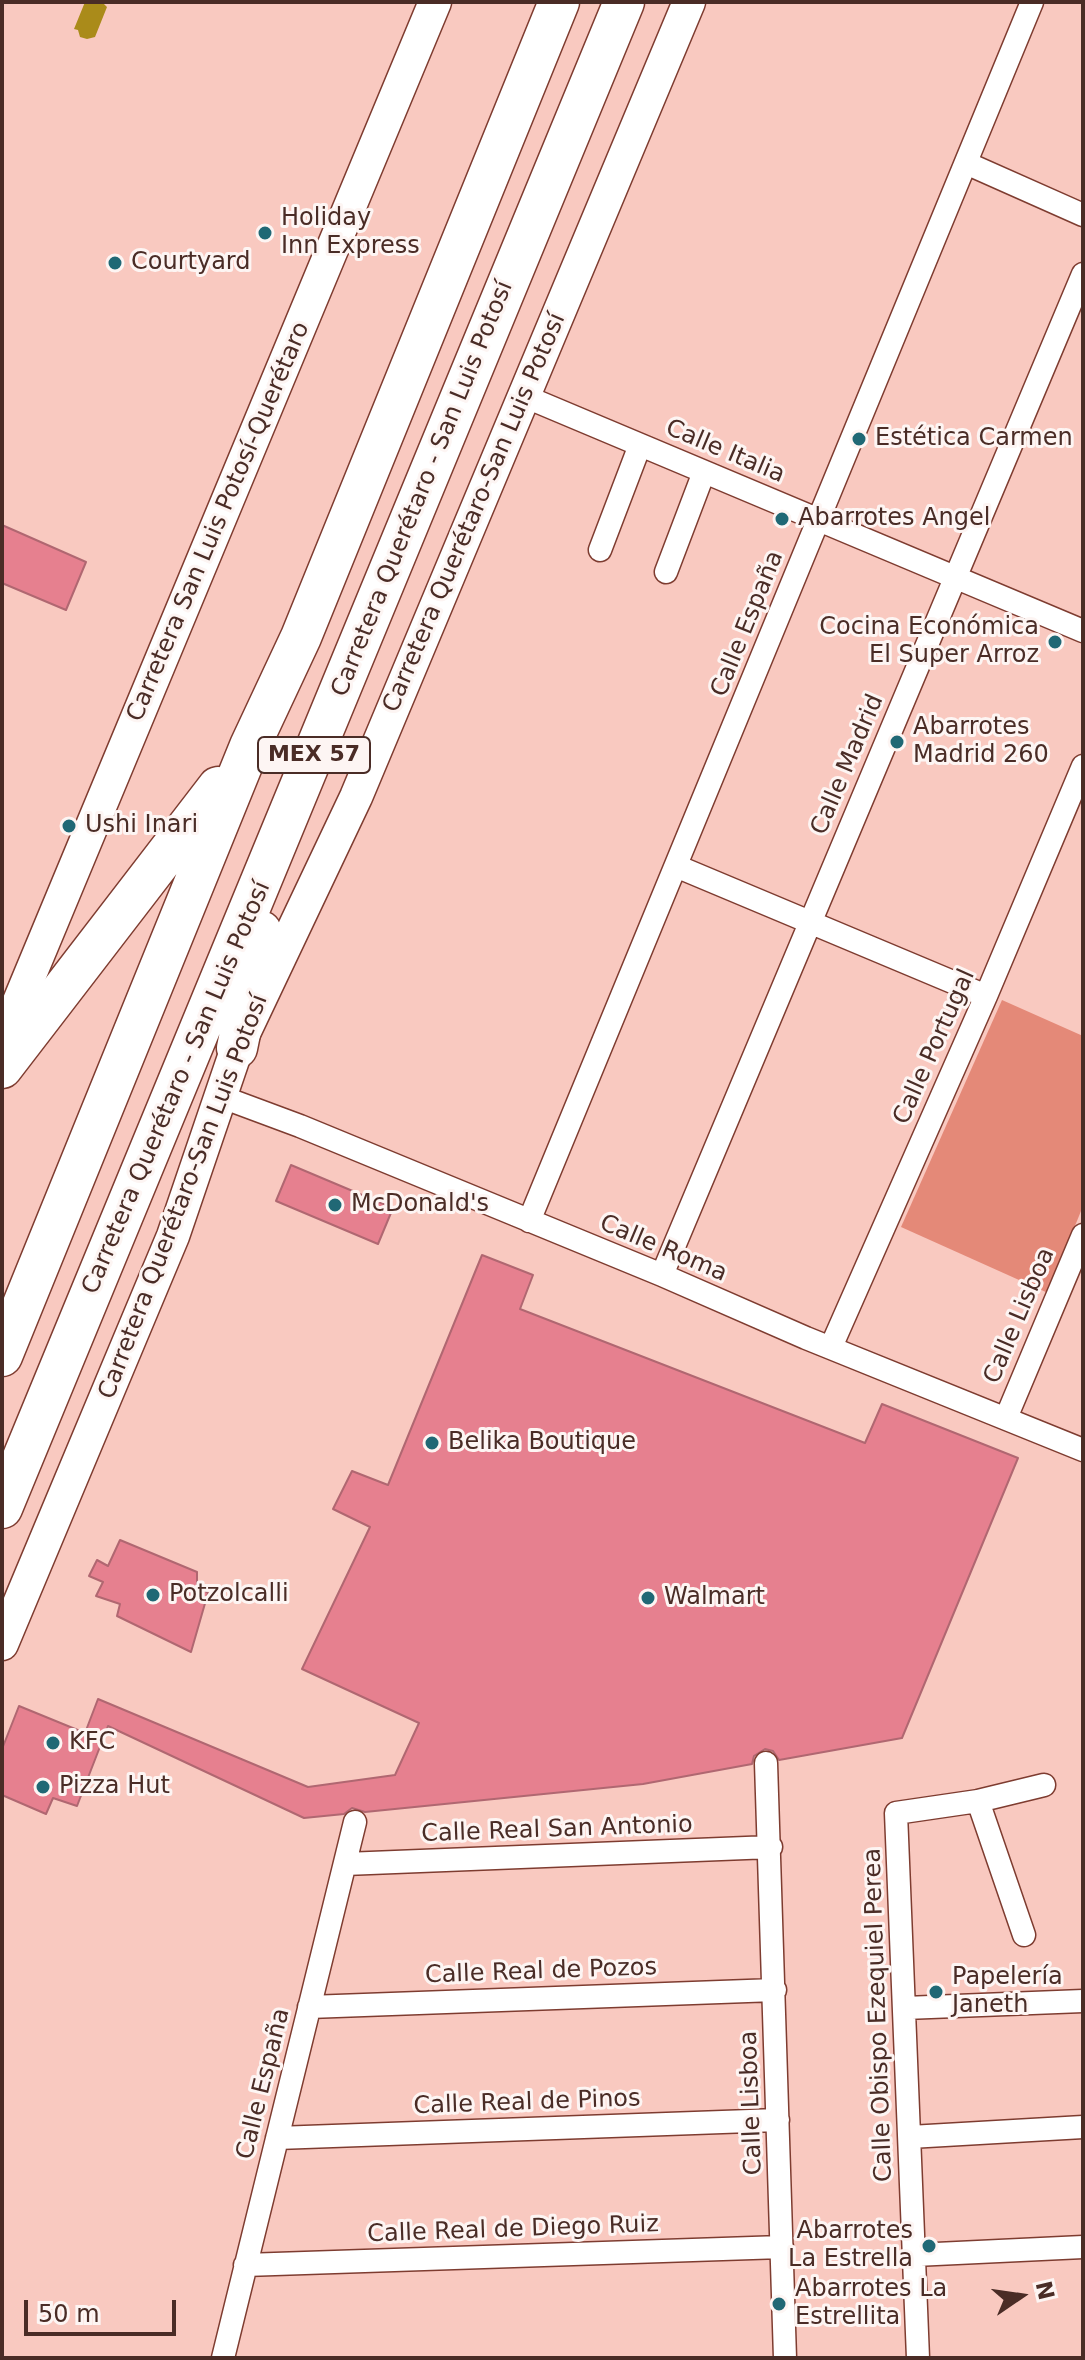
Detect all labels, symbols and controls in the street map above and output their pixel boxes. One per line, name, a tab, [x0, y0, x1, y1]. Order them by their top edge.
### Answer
place label: Holiday Inn Express	[281, 205, 420, 261]
marker: Holiday Inn Express	[256, 224, 274, 242]
place label: Courtyard	[131, 249, 251, 277]
marker: Courtyard	[106, 254, 124, 272]
street label: Carretera Querétaro - San Luis Potosí	[326, 277, 520, 701]
street label: Carretera Querétaro-San Luis Potosí	[378, 309, 572, 717]
street label: Carretera San Luis Potosí-Querétaro	[121, 318, 317, 726]
street label: Calle Italia	[661, 414, 789, 490]
place label: Estética Carmen	[875, 425, 1073, 453]
marker: Estética Carmen	[850, 430, 868, 448]
place label: Abarrotes Angel	[798, 505, 990, 533]
marker: Abarrotes Angel	[773, 510, 791, 528]
street label: Calle España	[706, 547, 790, 701]
place label: Cocina Económica El Super Arroz	[819, 614, 1039, 670]
marker: Cocina Económica El Super Arroz	[1046, 633, 1064, 651]
street label: Calle Madrid	[806, 691, 890, 839]
place label: Abarrotes Madrid 260	[913, 714, 1049, 770]
marker: Abarrotes Madrid 260	[888, 733, 906, 751]
road number: MEX 57	[258, 737, 370, 773]
place label: Ushi Inari	[85, 812, 198, 840]
marker: Ushi Inari	[60, 817, 78, 835]
street label: Carretera Querétaro - San Luis Potosí	[77, 877, 277, 1299]
street label: Calle Portugal	[888, 965, 982, 1129]
street label: Carretera Querétaro-San Luis Potosí	[93, 991, 275, 1403]
place label: McDonald's	[351, 1191, 489, 1219]
marker: McDonald's	[326, 1196, 344, 1214]
street label: Calle Roma	[595, 1209, 731, 1289]
street label: Calle Lisboa	[979, 1244, 1061, 1388]
place label: Belika Boutique	[448, 1429, 636, 1457]
marker: Belika Boutique	[423, 1434, 441, 1452]
place label: Potzolcalli	[169, 1581, 289, 1609]
place label: Walmart	[664, 1584, 765, 1612]
marker: Potzolcalli	[144, 1586, 162, 1604]
marker: Walmart	[639, 1589, 657, 1607]
place label: KFC	[69, 1729, 115, 1757]
marker: KFC	[44, 1734, 62, 1752]
place label: Pizza Hut	[59, 1773, 170, 1801]
marker: Pizza Hut	[34, 1778, 52, 1796]
street label: Calle Real San Antonio	[421, 1811, 693, 1849]
street label: Calle Obispo Ezequiel Perea	[859, 1848, 899, 2182]
street label: Calle Real de Pozos	[424, 1954, 658, 1990]
place label: Papelería Janeth	[952, 1964, 1063, 2020]
marker: Papelería Janeth	[927, 1983, 945, 2001]
street label: Calle España	[231, 2005, 297, 2163]
street label: Calle Lisboa	[735, 2030, 769, 2176]
street label: Calle Real de Pinos	[413, 2085, 641, 2121]
street label: Calle Real de Diego Ruiz	[367, 2211, 659, 2249]
place label: Abarrotes La Estrella	[788, 2218, 913, 2274]
marker: Abarrotes La Estrella	[920, 2237, 938, 2255]
north arrow	[981, 2256, 1061, 2336]
place label: Abarrotes La Estrellita	[795, 2276, 947, 2332]
text: N	[1031, 2279, 1059, 2302]
scale bar	[28, 2284, 180, 2334]
marker: Abarrotes La Estrellita	[770, 2295, 788, 2313]
text: 50 m	[38, 2300, 100, 2328]

